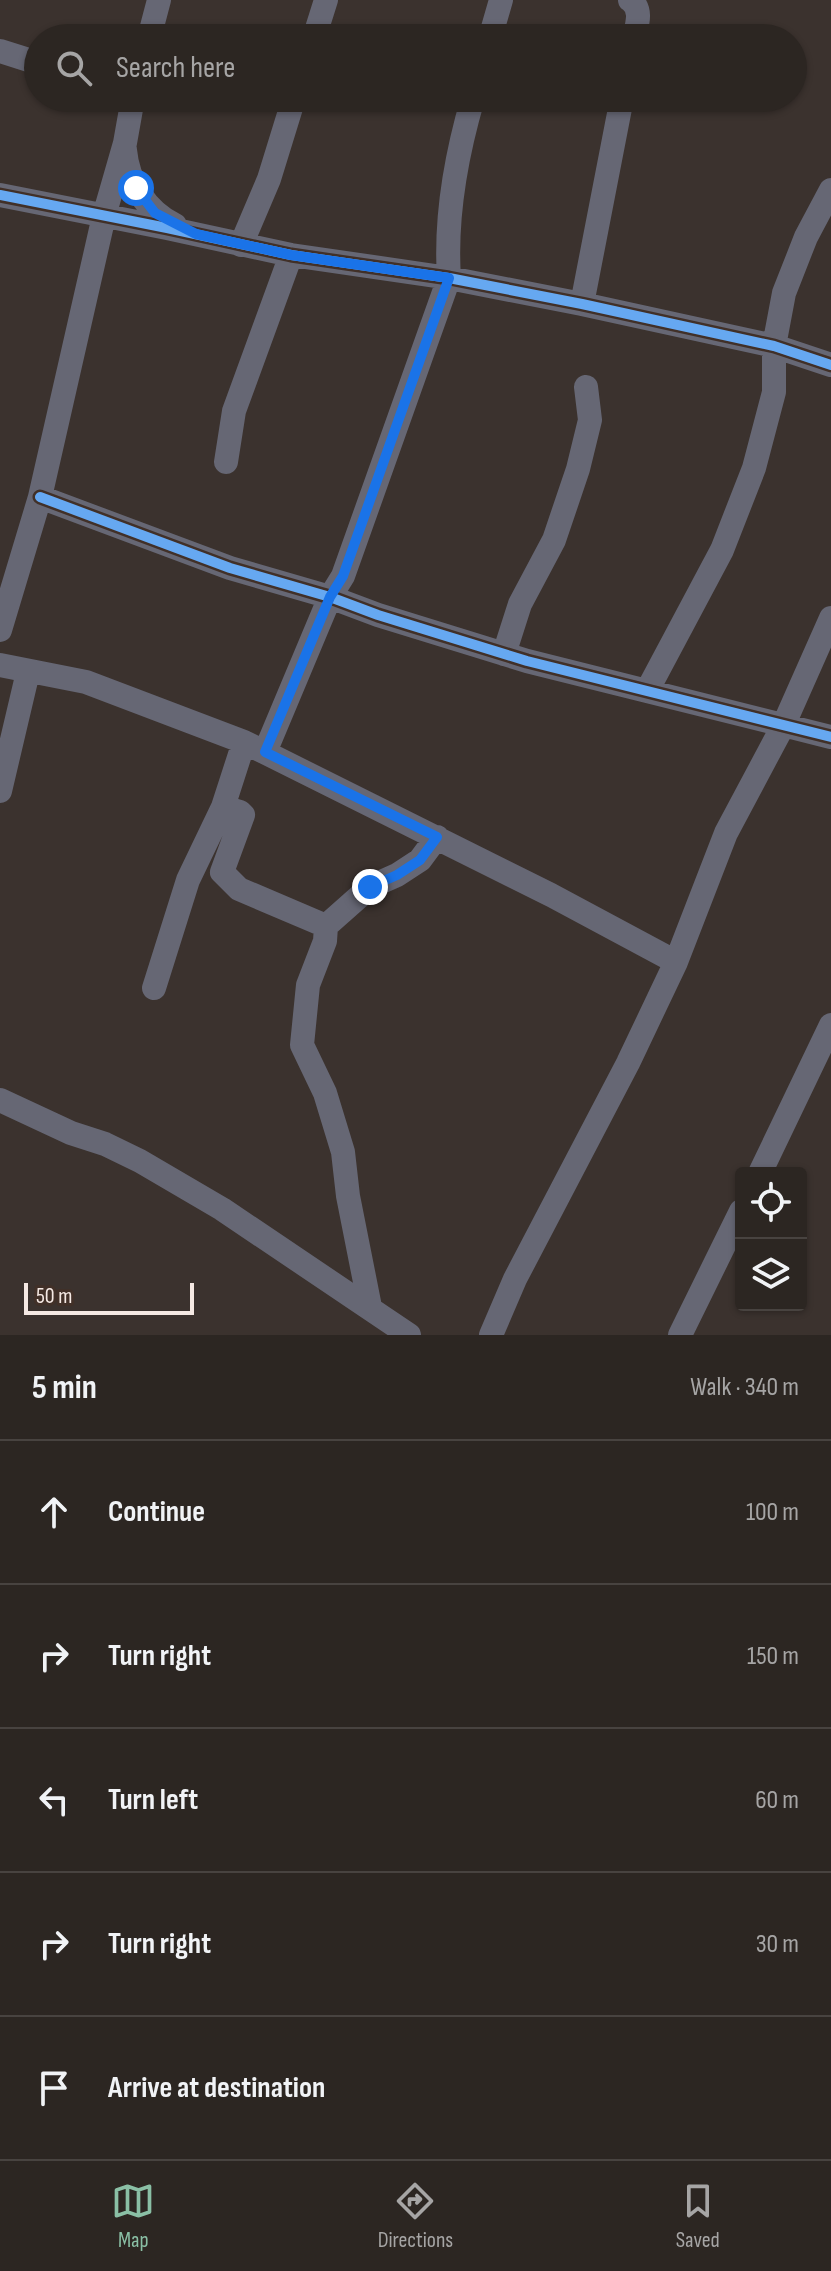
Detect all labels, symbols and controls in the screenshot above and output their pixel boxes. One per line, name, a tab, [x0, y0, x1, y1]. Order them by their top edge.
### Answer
search box	[24, 24, 807, 112]
icon: search	[52, 46, 96, 90]
text: Search here	[116, 50, 235, 86]
route start	[118, 170, 154, 206]
route end	[352, 869, 388, 905]
map controls	[735, 1167, 807, 1311]
button: locate	[735, 1167, 807, 1239]
button: layers	[735, 1239, 807, 1311]
scale bar	[24, 1279, 194, 1315]
text: 50 m	[36, 1283, 72, 1310]
text: 5 min	[32, 1367, 97, 1408]
text: Walk · 340 m	[690, 1372, 799, 1403]
icon: ahead	[32, 1490, 76, 1534]
text: Continue	[108, 1494, 205, 1530]
text: 100 m	[746, 1497, 799, 1528]
icon: right	[32, 1634, 76, 1678]
text: Turn right	[108, 1638, 211, 1674]
text: 150 m	[747, 1641, 799, 1672]
icon: left	[32, 1778, 76, 1822]
text: Turn left	[108, 1782, 198, 1818]
text: 60 m	[755, 1785, 799, 1816]
icon: right	[32, 1922, 76, 1966]
text: Turn right	[108, 1926, 211, 1962]
text: 30 m	[756, 1929, 799, 1960]
icon: arrive	[32, 2066, 76, 2110]
text: Arrive at destination	[108, 2070, 325, 2106]
tab: Map	[111, 2179, 155, 2254]
tab: Directions	[378, 2179, 453, 2254]
tab: Saved	[676, 2179, 720, 2254]

